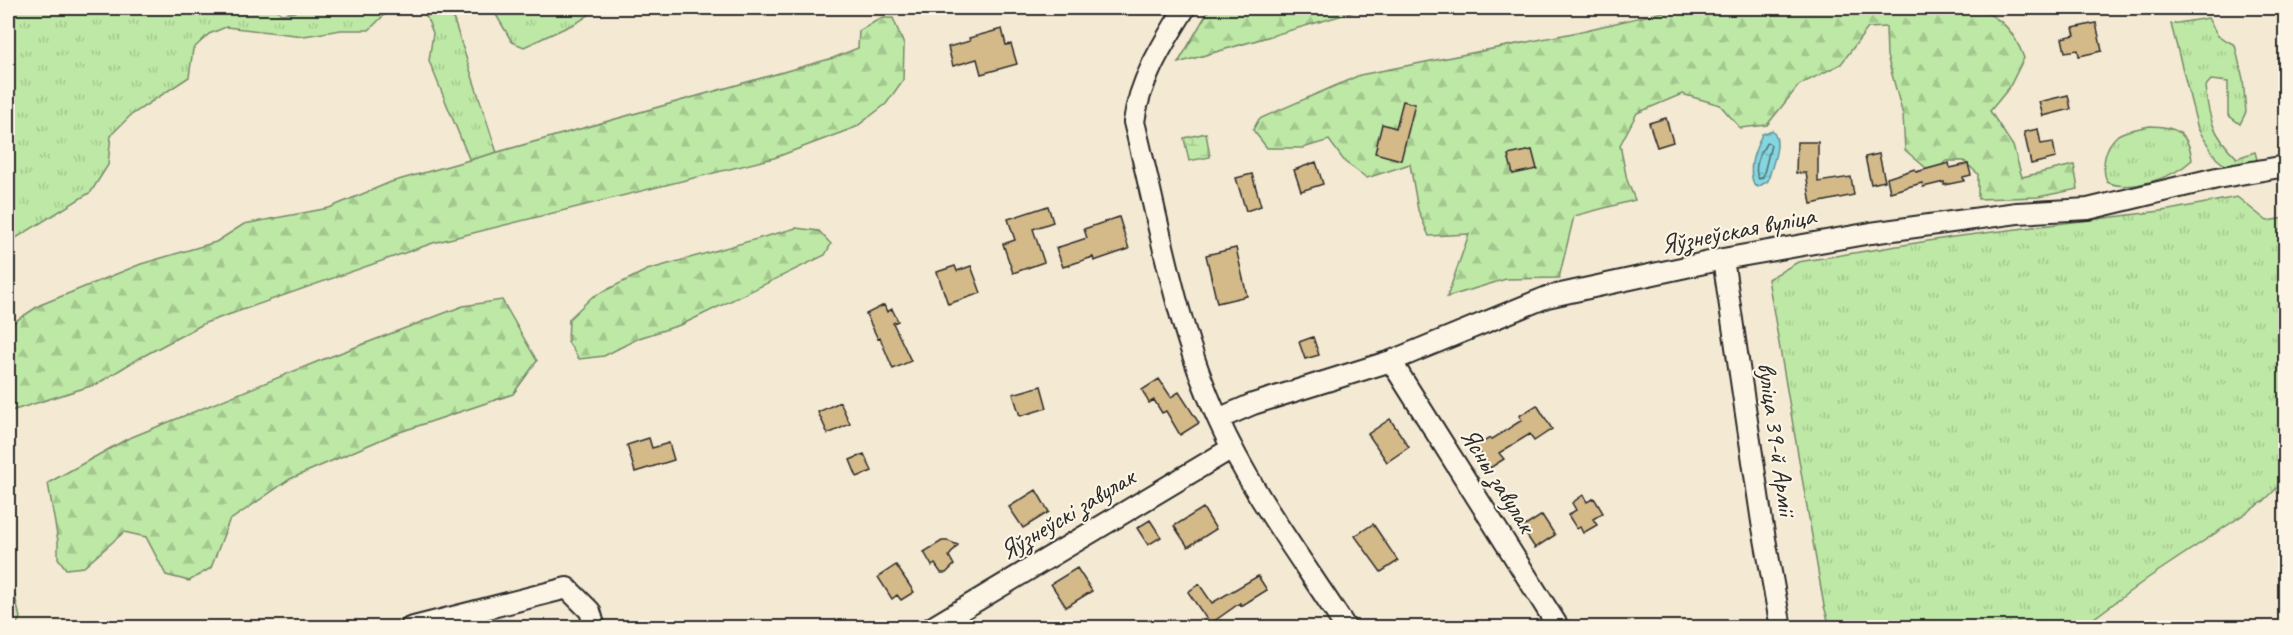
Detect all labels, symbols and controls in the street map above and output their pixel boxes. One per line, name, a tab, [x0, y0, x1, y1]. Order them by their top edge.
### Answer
street label: Яўзнеўская вуліца	[1658, 199, 1820, 262]
street label: вуліца 39-й Арміі	[1750, 360, 1805, 521]
street label: Ясны завулак	[1452, 421, 1544, 541]
street label: Яўзнеўскі завулак	[993, 459, 1143, 568]

